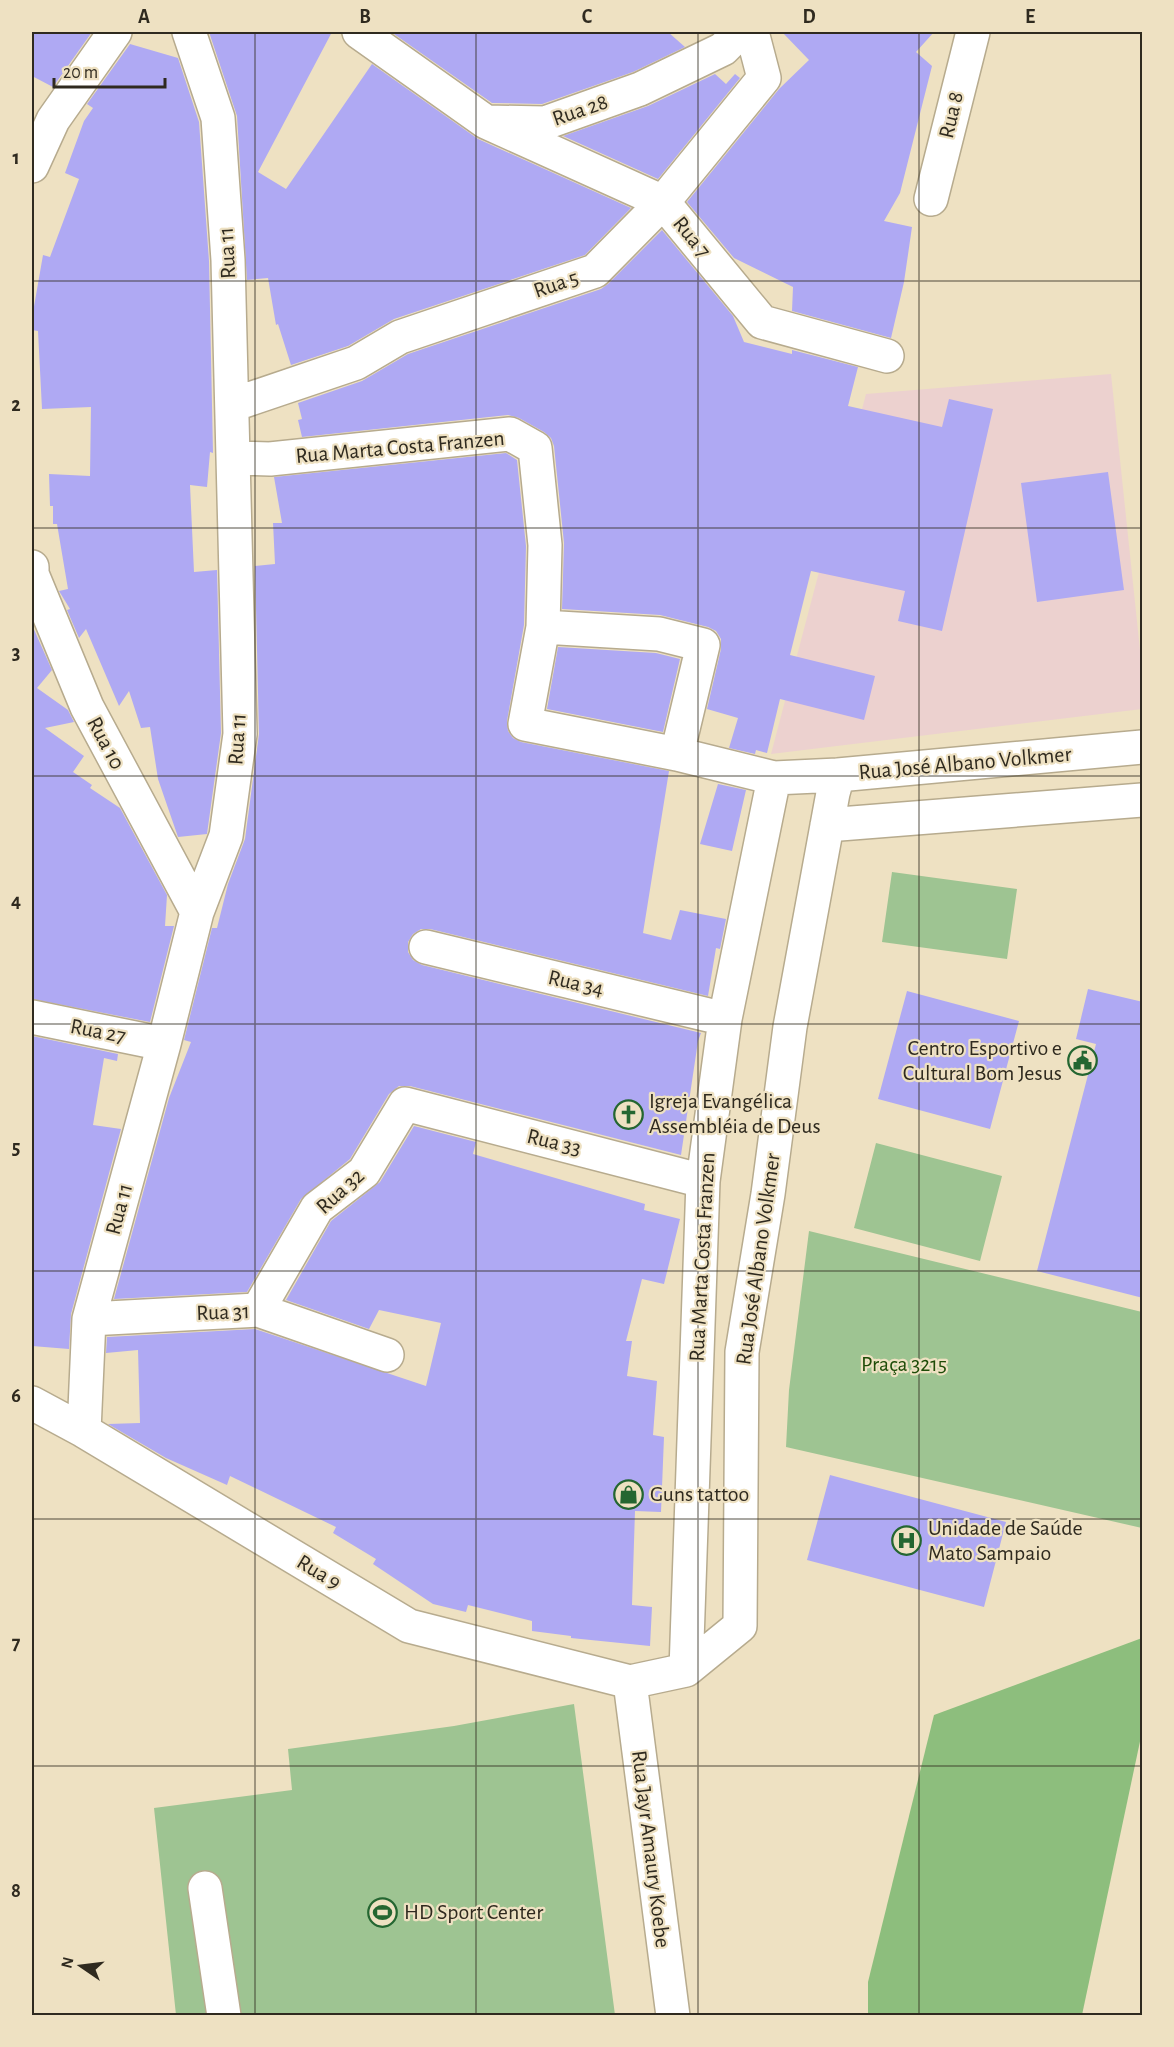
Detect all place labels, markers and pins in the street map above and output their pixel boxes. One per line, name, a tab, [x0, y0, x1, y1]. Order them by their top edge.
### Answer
place label: Centro Esportivo e Cultural Bom Jesus	[903, 1037, 1062, 1084]
public building icon: Centro Esportivo e Cultural Bom Jesus	[1067, 1045, 1099, 1077]
place label: Igreja Evangélica Assembléia de Deus	[649, 1090, 821, 1137]
church icon: Igreja Evangélica Assembléia de Deus	[612, 1098, 644, 1130]
shop icon: Guns tattoo	[613, 1478, 645, 1510]
place label: Guns tattoo	[650, 1483, 749, 1505]
place label: Unidade de Saúde Mato Sampaio	[928, 1517, 1083, 1564]
hospital icon: Unidade de Saúde Mato Sampaio	[891, 1525, 923, 1557]
sports icon: HD Sport Center	[367, 1896, 399, 1928]
place label: HD Sport Center	[404, 1901, 543, 1923]

